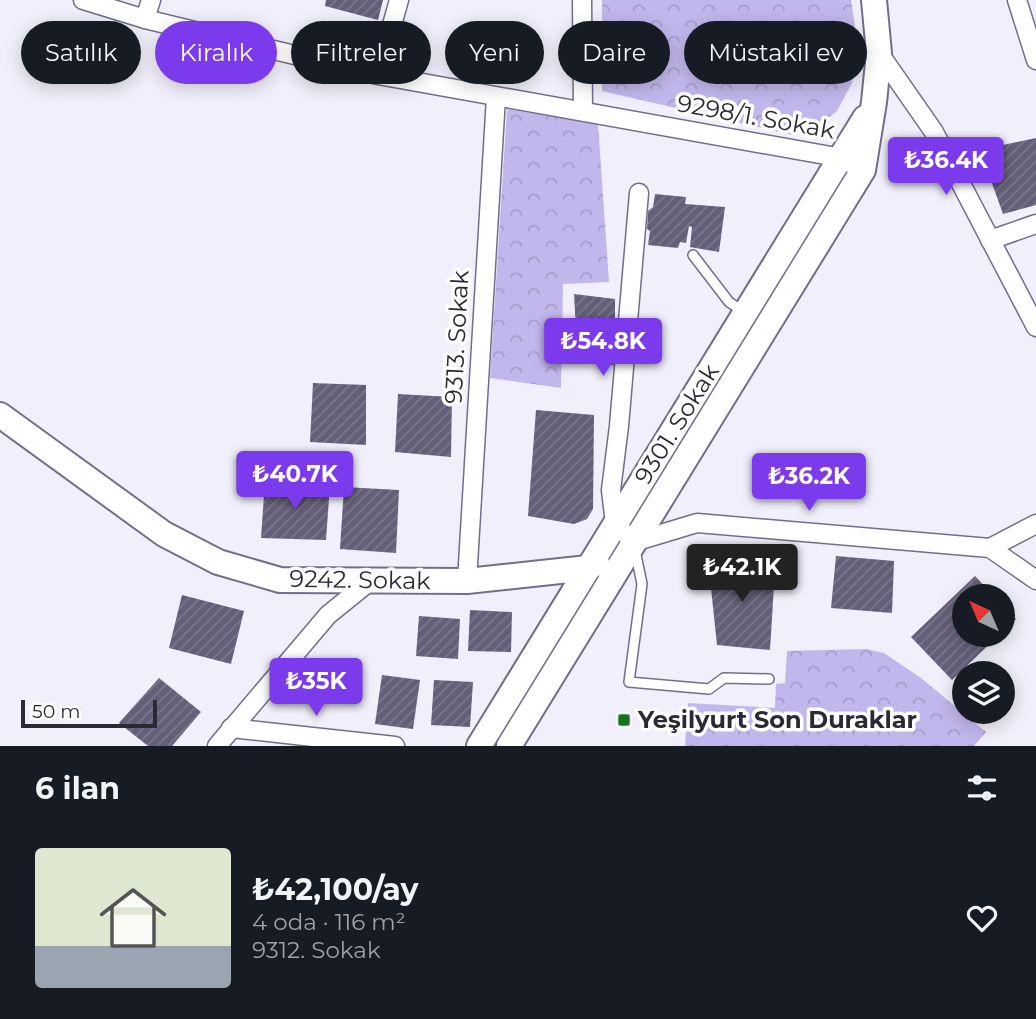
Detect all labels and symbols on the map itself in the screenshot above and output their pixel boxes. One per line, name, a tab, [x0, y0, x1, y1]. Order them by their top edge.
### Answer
street label: 9298/1. Sokak	[675, 88, 838, 145]
pin: ₺36.4K	[889, 138, 1003, 197]
street label: 9313. Sokak	[439, 269, 475, 405]
pin: ₺54.8K	[546, 318, 660, 378]
street label: 9301. Sokak	[628, 358, 725, 489]
pin: ₺40.7K	[238, 452, 352, 511]
pin: ₺36.2K	[752, 454, 866, 513]
pin: ₺42.1K	[685, 544, 799, 604]
street label: 9242. Sokak	[289, 564, 431, 595]
north arrow	[952, 584, 1015, 648]
pin: ₺35K	[275, 658, 357, 718]
scale bar	[21, 697, 158, 729]
place label: Yeşilyurt Son Duraklar	[637, 705, 917, 734]
marker: Yeşilyurt Son Duraklar	[616, 712, 632, 728]

